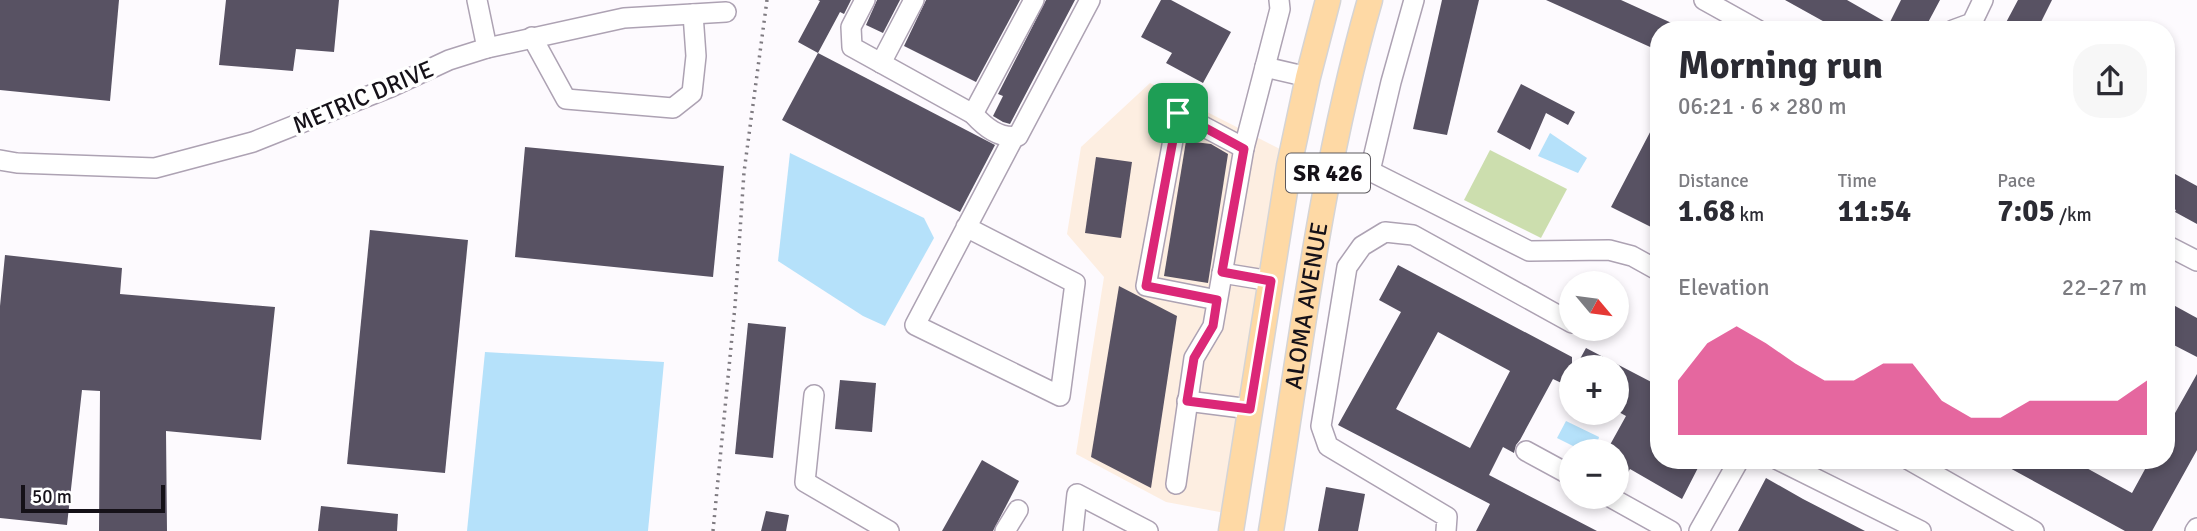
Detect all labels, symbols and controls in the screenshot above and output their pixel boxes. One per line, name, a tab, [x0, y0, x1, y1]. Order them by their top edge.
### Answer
text: Morning run	[1678, 42, 1883, 89]
button: share	[2073, 44, 2147, 118]
street label: METRIC DRIVE	[288, 54, 438, 140]
pin	[1148, 83, 1208, 143]
text: 06:21 · 6 × 280 m	[1678, 92, 1847, 121]
icon: arrive	[1159, 94, 1197, 132]
road number: SR 426	[1286, 154, 1370, 192]
text: Distance	[1678, 169, 1749, 193]
text: Time	[1838, 169, 1877, 193]
text: Pace	[1997, 169, 2036, 193]
text: 1.68	[1678, 193, 1735, 230]
text: 11:54	[1838, 193, 1911, 230]
text: 7:05	[1997, 193, 2055, 230]
text: km	[1735, 203, 1764, 227]
text: /km	[2055, 203, 2092, 227]
street label: ALOMA AVENUE	[1278, 220, 1335, 391]
north arrow	[1559, 271, 1629, 341]
map controls	[1559, 271, 1629, 509]
text: Elevation	[1678, 273, 1770, 302]
text: 22–27 m	[2062, 273, 2147, 302]
button: +	[1559, 355, 1629, 425]
button: −	[1559, 439, 1629, 509]
scale bar	[21, 482, 164, 514]
text: 50 m	[32, 485, 72, 509]

